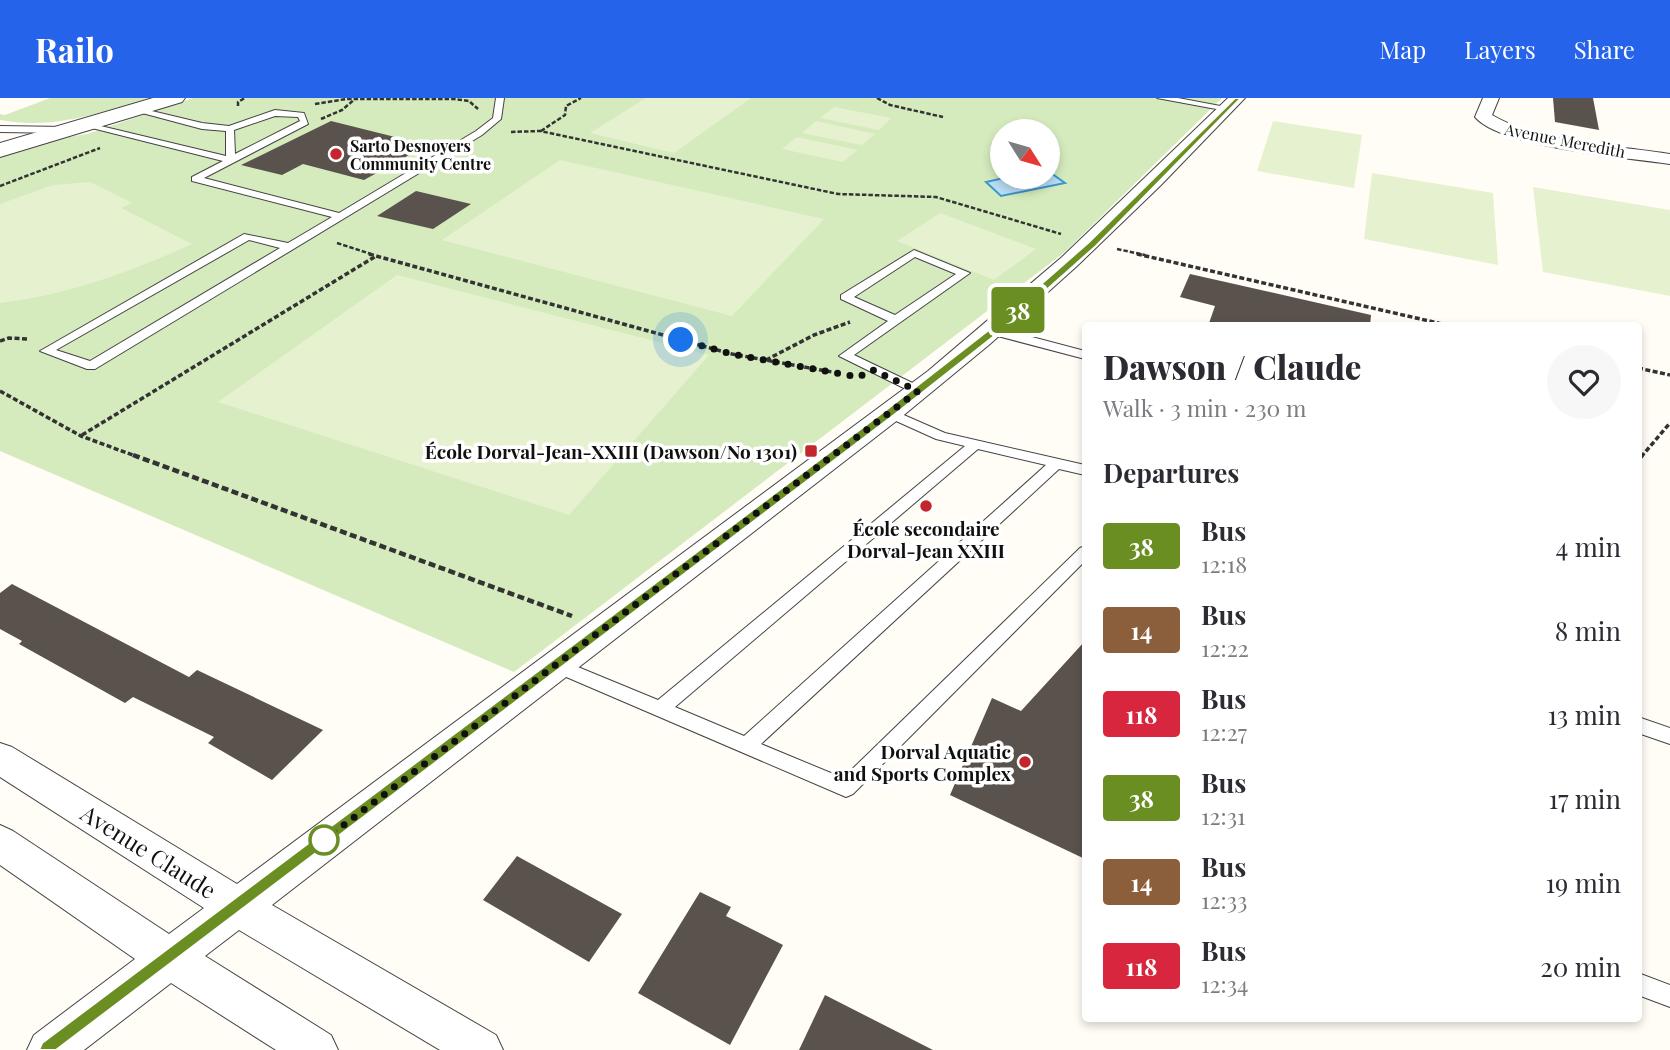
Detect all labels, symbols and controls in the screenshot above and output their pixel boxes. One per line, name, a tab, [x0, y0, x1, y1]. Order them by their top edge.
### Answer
text: Railo	[35, 27, 114, 71]
text: Map	[1380, 33, 1426, 65]
text: Layers	[1464, 33, 1536, 65]
text: Share	[1574, 33, 1635, 65]
street label: Avenue Meredith	[1502, 118, 1628, 162]
north arrow	[990, 119, 1060, 189]
map controls	[990, 119, 1060, 189]
place label: Sarto Desnoyers Community Centre	[350, 135, 491, 174]
marker: Sarto Desnoyers Community Centre	[328, 146, 344, 162]
line badge: 38	[986, 287, 1050, 333]
text: 38	[1005, 294, 1031, 326]
your location	[663, 322, 698, 357]
text: Dawson / Claude	[1103, 344, 1361, 388]
button: heart	[1547, 345, 1621, 419]
text: Walk · 3 min · 230 m	[1103, 392, 1306, 423]
place label: École Dorval-Jean-XXIII (Dawson/No 1301)	[425, 438, 797, 464]
marker: École Dorval-Jean-XXIII (Dawson/No 1301)	[803, 443, 819, 459]
text: Departures	[1103, 455, 1239, 490]
marker: École secondaire Dorval-Jean XXIII	[918, 498, 934, 514]
text: Bus	[1201, 513, 1246, 548]
place label: École secondaire Dorval-Jean XXIII	[847, 515, 1005, 563]
text: 4 min	[1555, 529, 1621, 564]
text: 38	[1129, 530, 1154, 562]
text: 12:18	[1201, 548, 1247, 579]
text: Bus	[1201, 597, 1246, 632]
text: 8 min	[1555, 613, 1621, 648]
text: 14	[1131, 614, 1152, 646]
text: 12:22	[1201, 632, 1249, 663]
text: Bus	[1201, 681, 1246, 716]
text: 13 min	[1547, 697, 1621, 732]
text: 118	[1126, 698, 1157, 730]
text: 12:27	[1201, 716, 1247, 747]
place label: Dorval Aquatic and Sports Complex	[834, 738, 1012, 786]
marker: Dorval Aquatic and Sports Complex	[1017, 754, 1033, 770]
text: Bus	[1201, 765, 1246, 800]
text: 17 min	[1548, 781, 1621, 816]
text: 38	[1129, 782, 1154, 814]
street label: Avenue Claude	[75, 797, 222, 905]
text: 12:31	[1201, 800, 1246, 831]
unlabelled marker	[309, 825, 339, 855]
text: Bus	[1201, 849, 1246, 884]
text: 19 min	[1545, 865, 1621, 900]
text: 14	[1131, 866, 1152, 898]
text: 12:33	[1201, 884, 1247, 915]
text: Bus	[1201, 933, 1246, 968]
text: 20 min	[1540, 949, 1621, 984]
text: 118	[1126, 950, 1157, 982]
text: 12:34	[1201, 968, 1248, 999]

